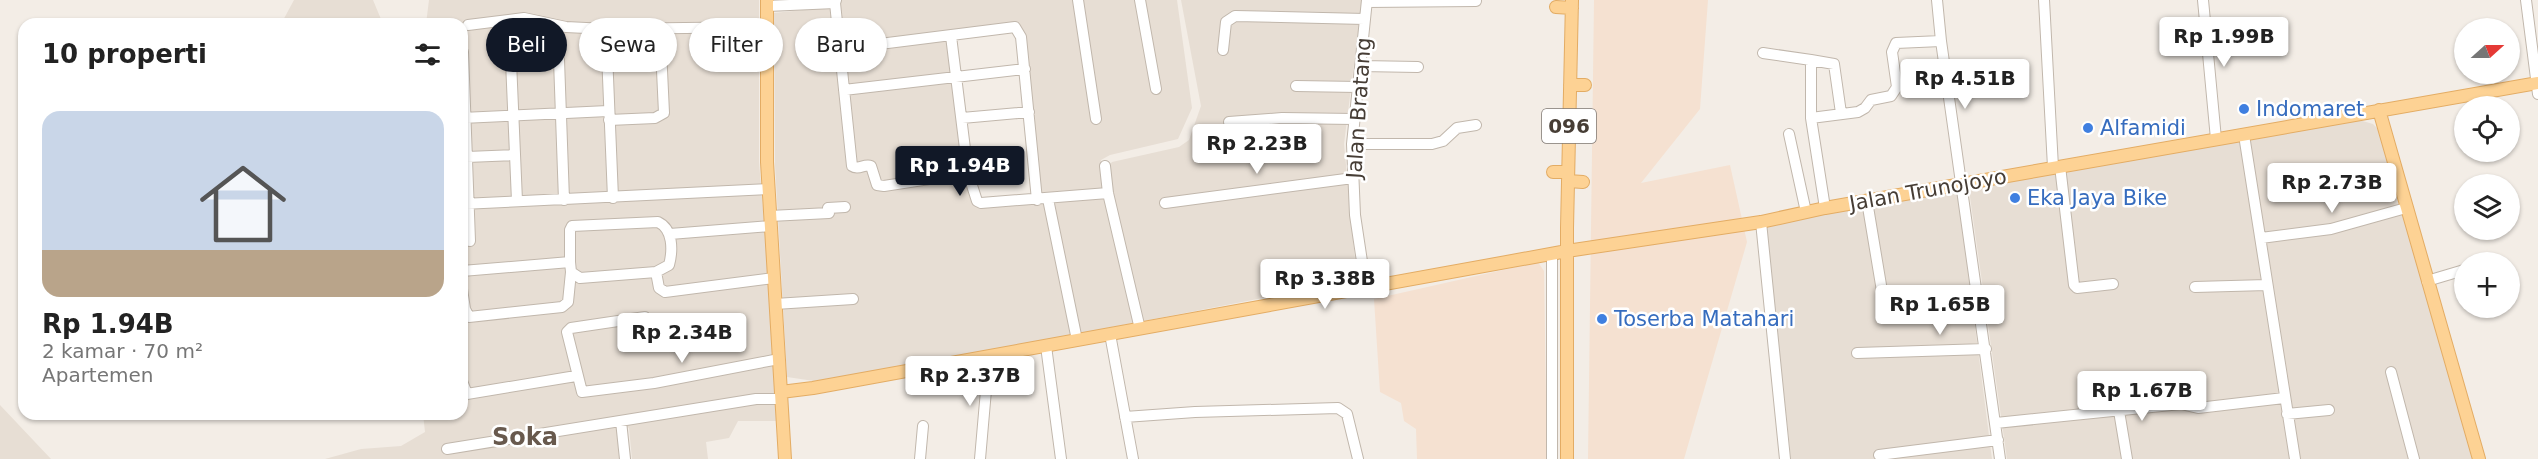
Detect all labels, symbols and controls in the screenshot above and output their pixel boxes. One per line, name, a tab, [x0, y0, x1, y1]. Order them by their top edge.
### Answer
pin: Rp 1.99B	[2162, 17, 2286, 68]
chip: Beli	[486, 18, 567, 72]
chip: Sewa	[579, 18, 677, 72]
chip: Filter	[689, 18, 783, 72]
chip: Baru	[795, 18, 887, 72]
north arrow	[2454, 18, 2520, 84]
map controls	[2454, 18, 2520, 318]
text: Rp 1.99B	[2173, 24, 2275, 48]
street label: Jalan Bratang	[1342, 37, 1376, 181]
icon: filters	[411, 38, 444, 71]
text: 10 properti	[42, 39, 207, 69]
pin: Rp 4.51B	[1903, 59, 2027, 110]
text: Rp 4.51B	[1914, 66, 2016, 90]
button: locate	[2454, 96, 2520, 162]
place label: Indomaret	[2256, 97, 2364, 121]
marker: Indomaret	[2237, 102, 2251, 116]
road number: 096	[1542, 109, 1596, 143]
place label: Alfamidi	[2100, 116, 2186, 140]
marker: Alfamidi	[2081, 121, 2095, 135]
pin: Rp 2.23B	[1195, 124, 1319, 175]
text: Rp 2.23B	[1206, 131, 1308, 155]
pin: Rp 1.94B	[898, 146, 1022, 197]
icon: home	[189, 150, 297, 258]
text: Rp 1.94B	[909, 153, 1011, 177]
pin: Rp 2.73B	[2270, 163, 2394, 214]
street label: Jalan Trunojoyo	[1845, 164, 2009, 216]
text: Rp 2.73B	[2281, 170, 2383, 194]
button: layers	[2454, 174, 2520, 240]
place label: Eka Jaya Bike	[2027, 186, 2167, 210]
marker: Eka Jaya Bike	[2008, 191, 2022, 205]
button: +	[2454, 252, 2520, 318]
pin: Rp 3.38B	[1263, 259, 1387, 310]
text: Rp 3.38B	[1274, 266, 1376, 290]
pin: Rp 1.65B	[1878, 285, 2002, 336]
text: Rp 1.65B	[1889, 292, 1991, 316]
place label: Toserba Matahari	[1613, 307, 1794, 331]
text: Rp 1.94B	[42, 309, 174, 339]
marker: Toserba Matahari	[1595, 312, 1609, 326]
pin: Rp 2.34B	[620, 313, 744, 364]
text: Rp 2.34B	[631, 320, 733, 344]
text: 2 kamar · 70 m²	[42, 339, 203, 363]
pin: Rp 2.37B	[908, 356, 1032, 407]
text: Apartemen	[42, 363, 153, 387]
text: Rp 2.37B	[919, 363, 1021, 387]
pin: Rp 1.67B	[2080, 371, 2204, 422]
text: Rp 1.67B	[2091, 378, 2193, 402]
district label: Soka	[492, 423, 558, 451]

